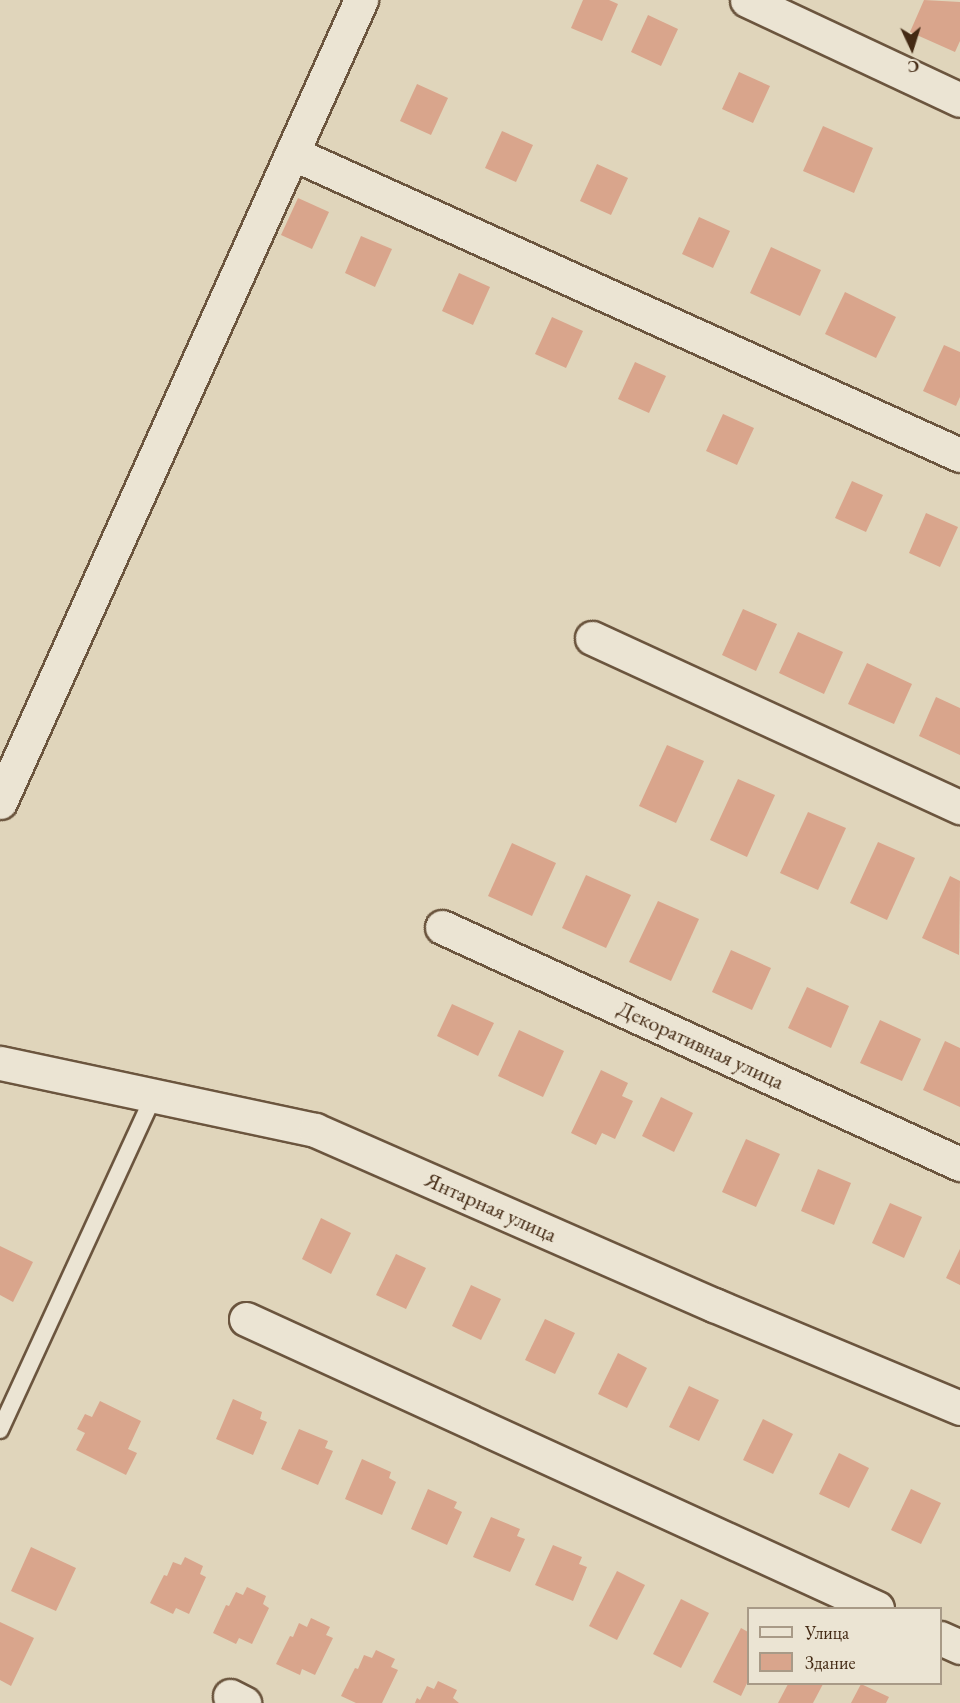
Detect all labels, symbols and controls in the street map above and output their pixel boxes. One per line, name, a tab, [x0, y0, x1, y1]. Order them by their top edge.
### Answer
north arrow	[882, 18, 942, 78]
text: С	[907, 56, 920, 77]
street label: Декоративная улица	[614, 995, 788, 1095]
street label: Янтарная улица	[421, 1166, 561, 1248]
legend	[747, 1607, 942, 1685]
text: Улица	[805, 1621, 849, 1644]
text: Здание	[805, 1651, 855, 1674]

